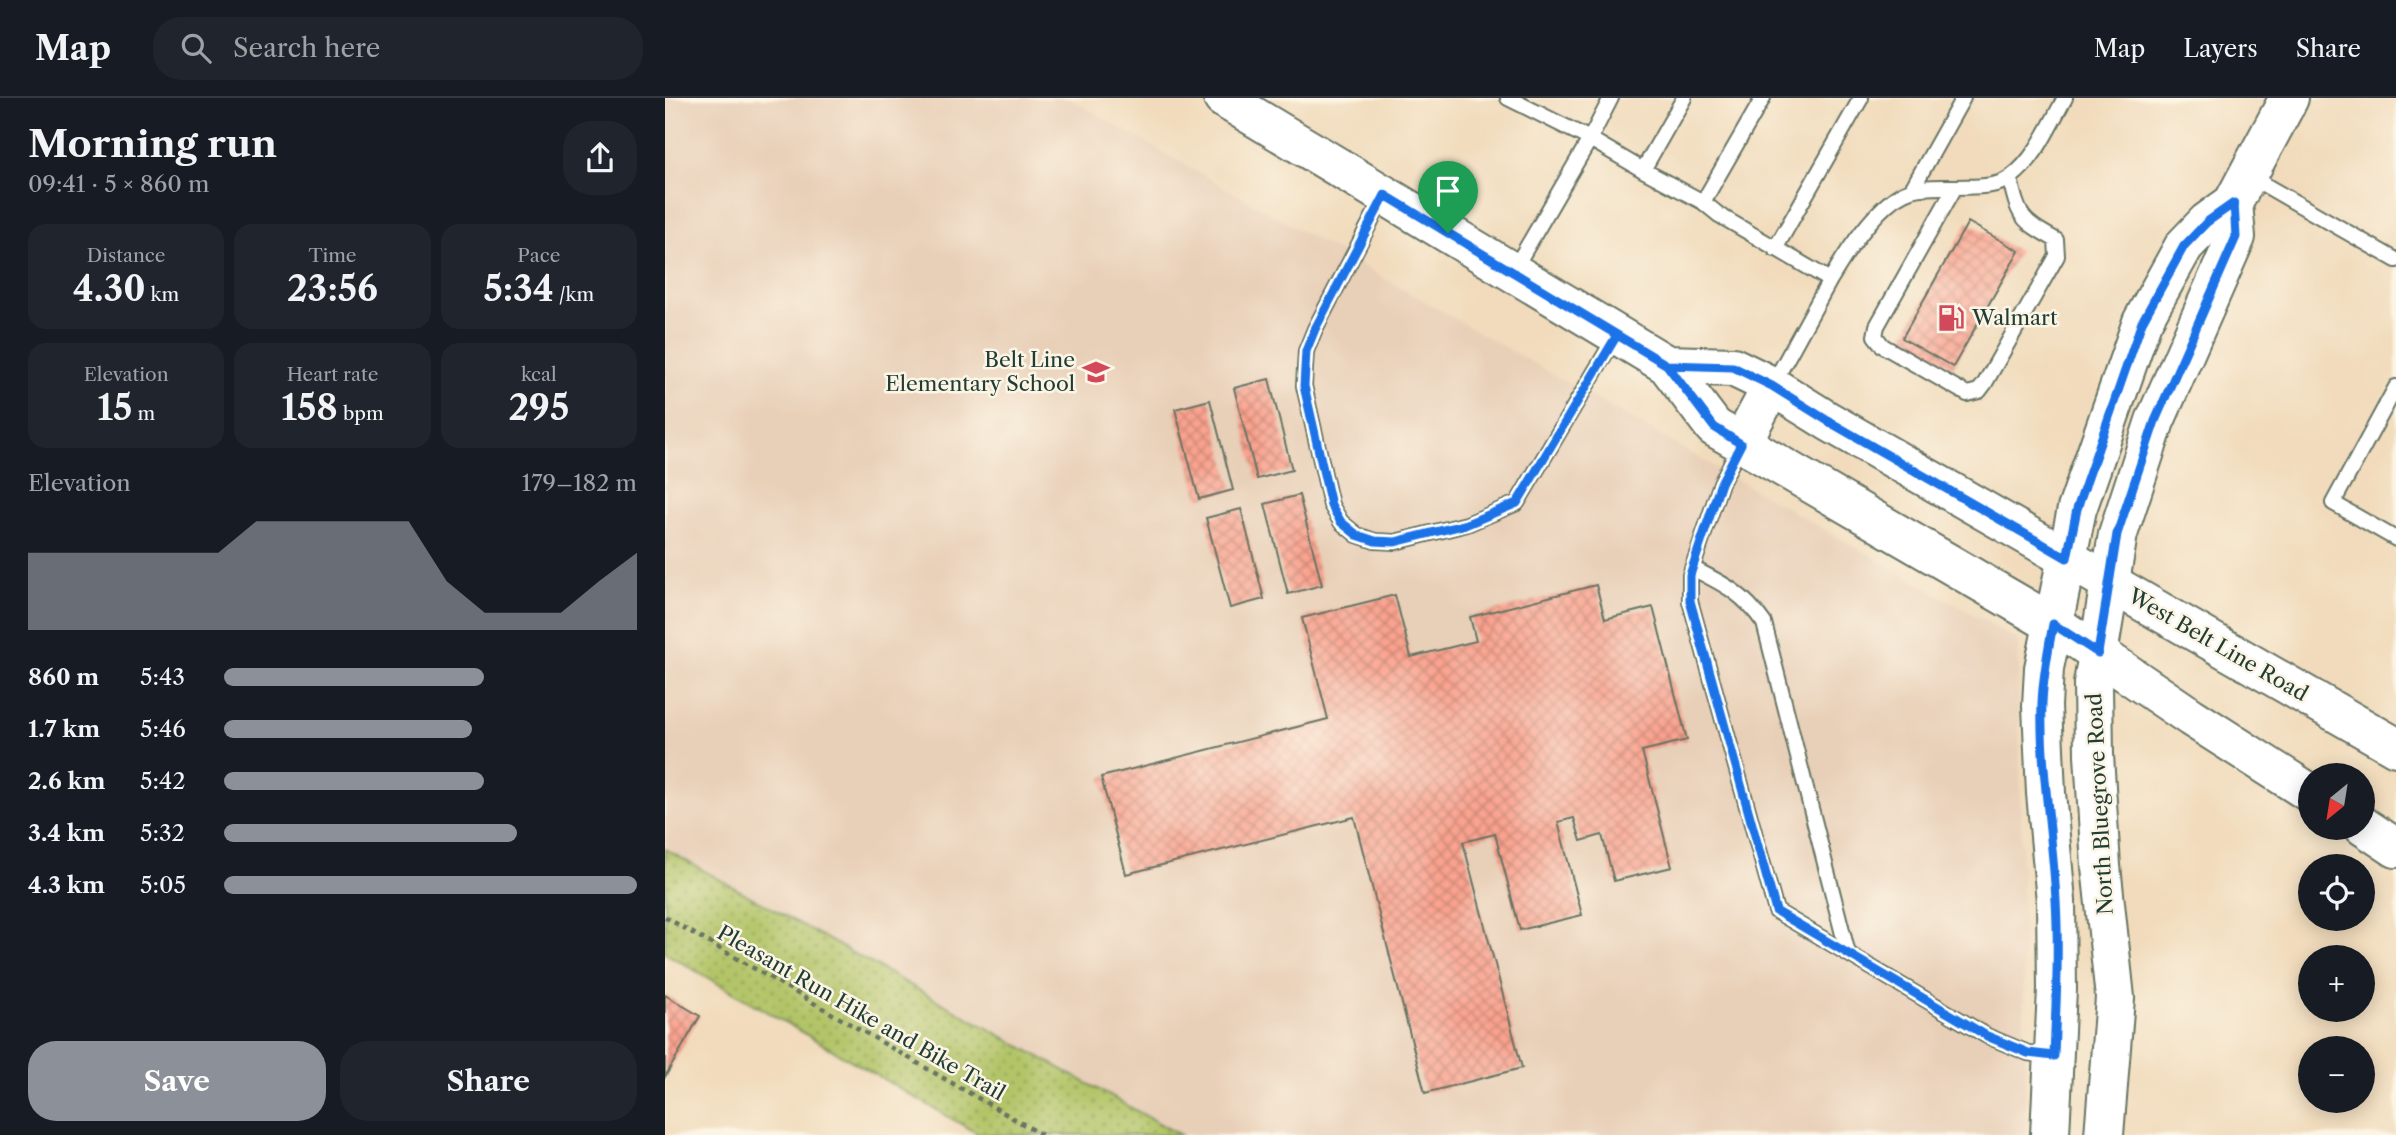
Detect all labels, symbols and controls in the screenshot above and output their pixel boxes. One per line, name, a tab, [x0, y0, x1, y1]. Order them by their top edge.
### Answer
search box	[153, 17, 643, 80]
text: Map	[35, 28, 111, 69]
icon: search	[177, 29, 215, 67]
text: Search here	[233, 32, 380, 64]
text: Map	[2094, 34, 2145, 63]
text: Layers	[2183, 34, 2258, 63]
text: Share	[2296, 34, 2361, 63]
text: Morning run	[28, 120, 277, 167]
button: share	[563, 121, 637, 195]
pin	[1418, 161, 1478, 233]
text: 09:41 · 5 × 860 m	[28, 170, 209, 198]
icon: arrive	[1429, 172, 1467, 210]
text: Distance	[87, 244, 165, 267]
text: Time	[308, 244, 357, 267]
text: Pace	[517, 244, 560, 267]
text: 4.30	[73, 267, 146, 310]
text: 23:56	[287, 267, 378, 310]
text: 5:34	[483, 267, 554, 310]
text: km	[146, 283, 179, 306]
text: /km	[554, 283, 594, 306]
fuel station icon: Walmart	[1936, 303, 1966, 333]
place label: Walmart	[1971, 305, 2058, 330]
place label: Belt Line Elementary School	[885, 347, 1075, 396]
school or university icon: Belt Line Elementary School	[1081, 357, 1111, 387]
text: Elevation	[84, 363, 169, 386]
text: Heart rate	[287, 363, 378, 386]
text: kcal	[521, 363, 557, 386]
text: 15	[97, 386, 132, 429]
text: 158	[281, 386, 338, 429]
text: 295	[508, 386, 569, 429]
text: m	[132, 402, 155, 425]
text: bpm	[338, 402, 384, 425]
text: Elevation	[28, 469, 131, 497]
text: 179–182 m	[522, 469, 637, 497]
street label: West Belt Line Road	[2123, 582, 2313, 706]
text: 860 m	[28, 663, 99, 691]
text: 5:43	[140, 663, 185, 691]
street label: North Bluegrove Road	[2081, 692, 2118, 916]
text: 1.7 km	[28, 715, 100, 743]
text: 5:46	[140, 715, 186, 743]
north arrow	[2298, 763, 2375, 840]
map controls	[2298, 763, 2375, 1113]
text: 2.6 km	[28, 767, 106, 795]
text: 5:42	[140, 767, 185, 795]
text: 3.4 km	[28, 819, 105, 847]
text: 5:32	[140, 819, 185, 847]
button: locate	[2298, 854, 2375, 931]
text: 4.3 km	[28, 871, 105, 899]
text: 5:05	[140, 871, 186, 899]
street label: Pleasant Run Hike and Bike Trail	[713, 920, 1010, 1105]
button: +	[2298, 945, 2375, 1022]
button: −	[2298, 1036, 2375, 1113]
button: Save	[28, 1041, 326, 1121]
button: Share	[340, 1041, 637, 1121]

